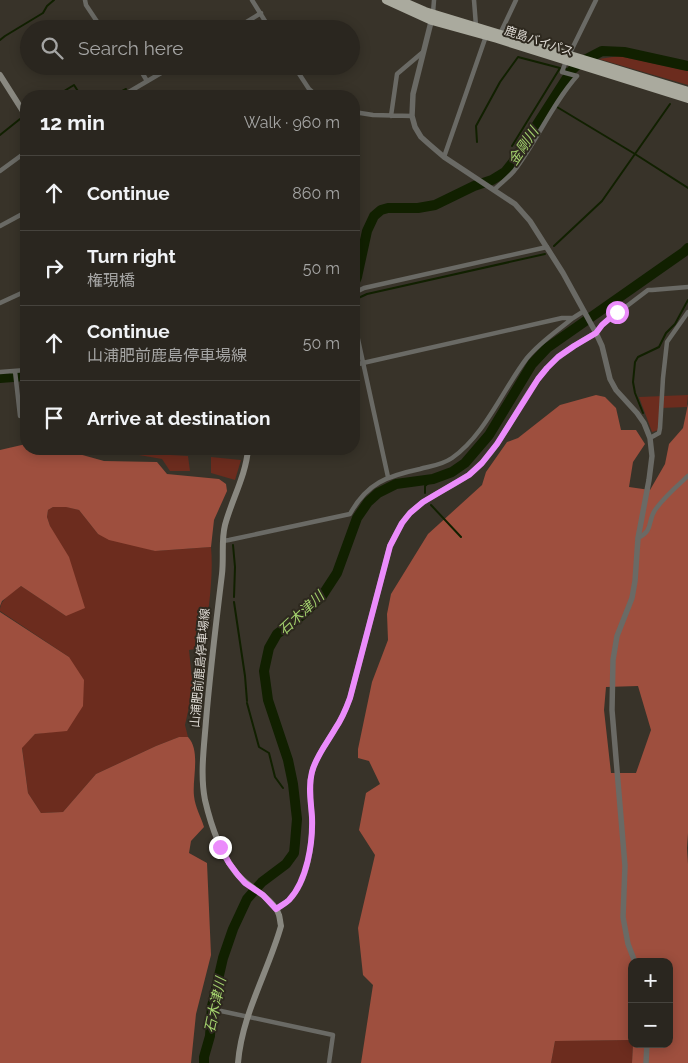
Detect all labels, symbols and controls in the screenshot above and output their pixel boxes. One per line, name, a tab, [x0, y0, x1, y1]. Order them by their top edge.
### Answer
search box	[20, 20, 360, 75]
street label: 鹿島バイパス	[503, 23, 575, 59]
icon: search	[38, 34, 66, 62]
text: Search here	[78, 37, 184, 59]
text: 12 min	[40, 110, 105, 135]
text: Walk · 960 m	[244, 113, 340, 132]
water label: 金剛川	[505, 122, 542, 168]
icon: ahead	[40, 179, 68, 207]
text: Continue	[87, 182, 170, 204]
text: 860 m	[292, 184, 340, 203]
text: Turn right	[87, 245, 176, 267]
icon: right	[40, 254, 68, 282]
text: 50 m	[303, 259, 340, 278]
text: 権現橋	[87, 271, 135, 290]
route start	[606, 301, 629, 324]
text: Continue	[87, 320, 170, 342]
icon: ahead	[40, 329, 68, 357]
text: 50 m	[303, 334, 340, 353]
text: 山浦肥前鹿島停車場線	[87, 346, 247, 365]
icon: arrive	[40, 404, 68, 432]
text: Arrive at destination	[87, 407, 271, 429]
water label: 石木津川	[275, 587, 328, 638]
street label: 山浦肥前鹿島停車場線	[188, 608, 212, 728]
route end	[209, 836, 232, 859]
map controls	[628, 958, 673, 1048]
button: +	[628, 958, 673, 1003]
water label: 石木津川	[201, 974, 229, 1034]
button: −	[628, 1003, 673, 1048]

